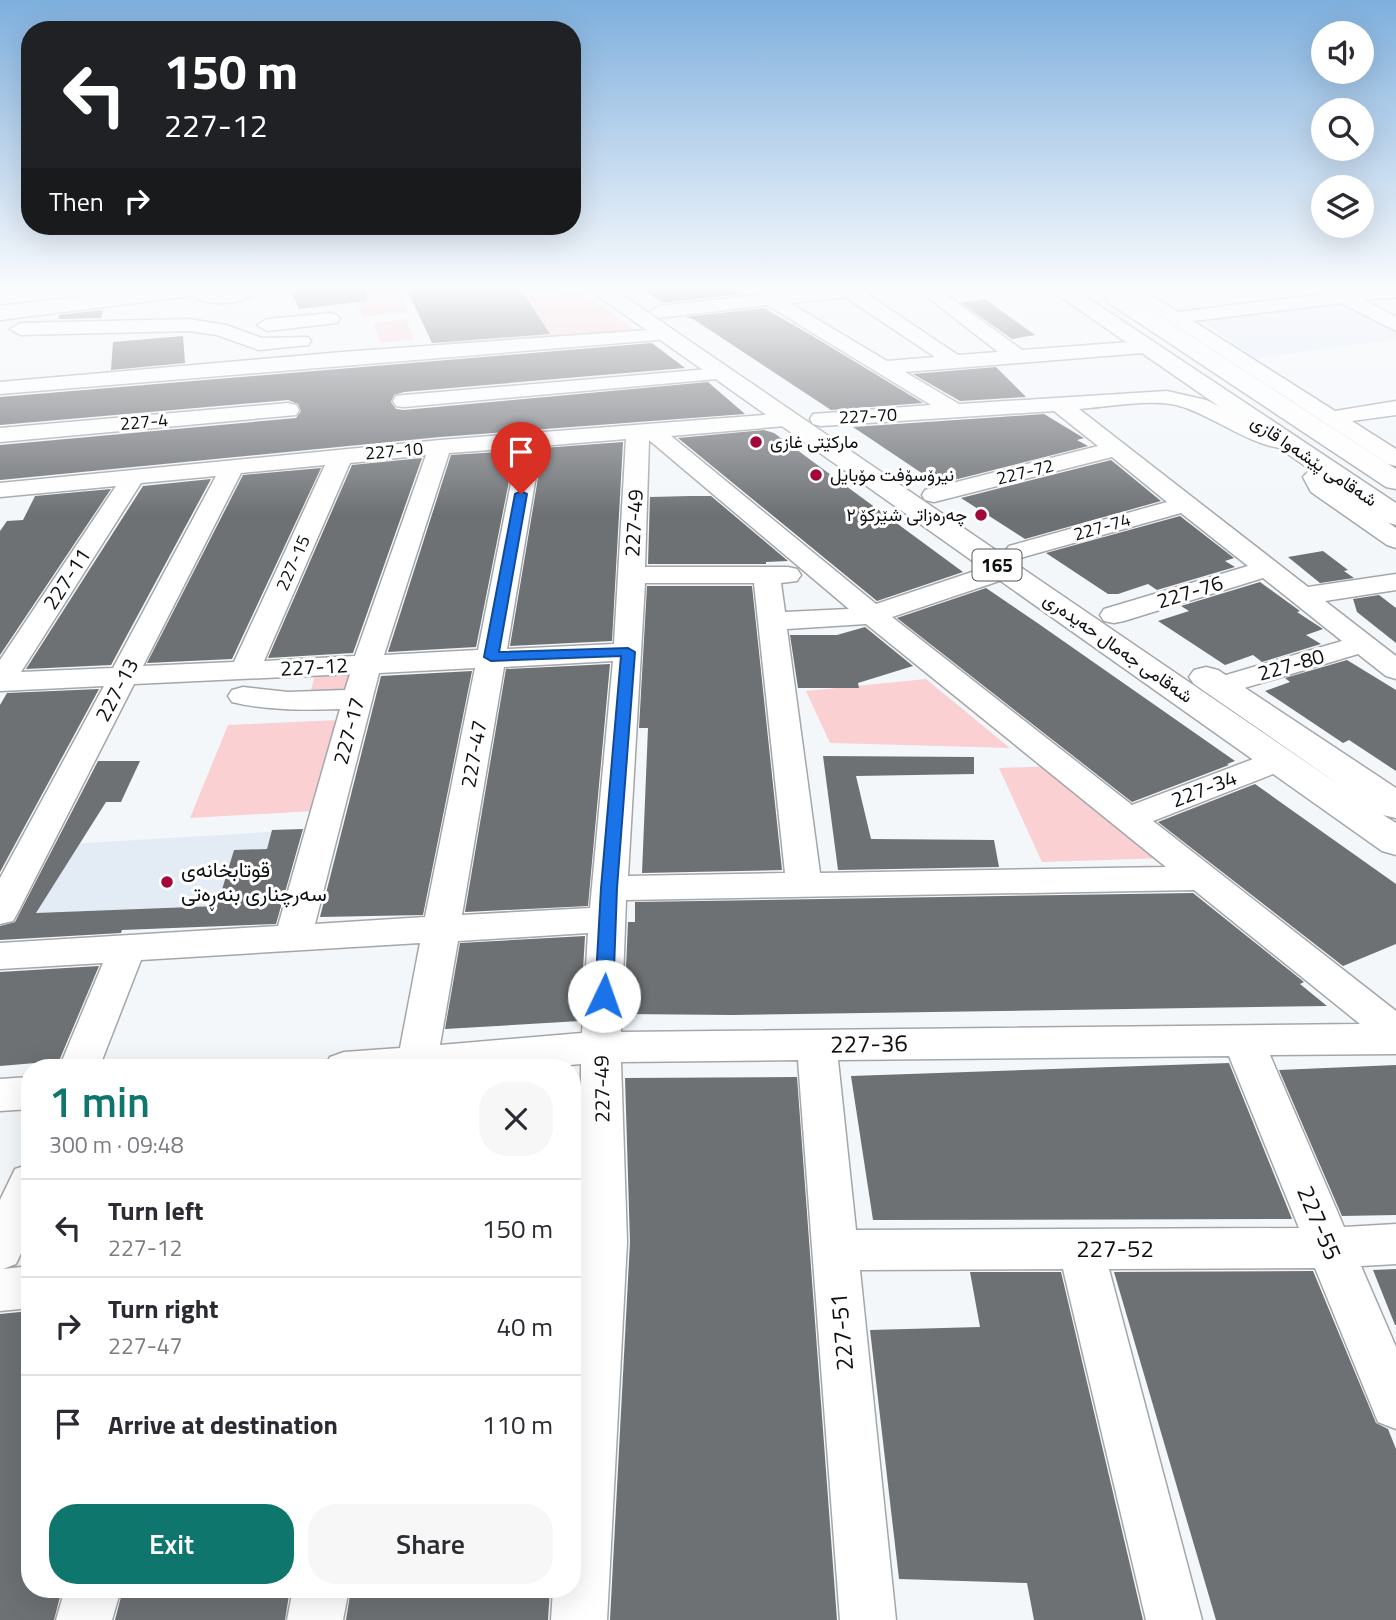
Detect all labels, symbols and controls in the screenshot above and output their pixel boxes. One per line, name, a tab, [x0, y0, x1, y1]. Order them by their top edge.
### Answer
map controls	[1311, 21, 1374, 238]
button: sound	[1311, 21, 1374, 84]
text: 150 m	[164, 33, 298, 108]
icon: left	[49, 49, 140, 140]
button: search	[1311, 98, 1374, 161]
text: 227-12	[164, 101, 268, 149]
button: layers	[1311, 175, 1374, 238]
text: Then	[49, 182, 104, 221]
icon: right	[118, 182, 156, 220]
street label: 227-70	[838, 400, 898, 431]
street label: 227-4	[119, 406, 169, 437]
street label: شەقامی پێشەوا قازی	[1246, 408, 1383, 513]
pin	[491, 422, 551, 494]
place label: ماركێتی غازی	[770, 428, 858, 455]
icon: arrive	[502, 433, 540, 471]
marker: ماركێتی غازی	[748, 434, 764, 450]
street label: 227-10	[364, 435, 424, 466]
street label: 227-72	[993, 451, 1056, 492]
place label: نیرۆسۆفت مۆبایل	[830, 461, 954, 488]
marker: نیرۆسۆفت مۆبایل	[808, 467, 824, 483]
street label: 227-49	[615, 488, 651, 558]
place label: چەرەزاتی شێرکۆ ٢	[846, 501, 967, 528]
street label: 227-74	[1070, 506, 1134, 548]
marker: چەرەزاتی شێرکۆ ٢	[973, 507, 989, 523]
street label: 227-15	[268, 531, 317, 595]
street label: 227-11	[34, 541, 98, 616]
road number: 165	[972, 550, 1021, 580]
street label: 227-76	[1153, 566, 1227, 616]
street label: شەقامی جەمال حەیدەری	[1038, 586, 1199, 709]
street label: 227-80	[1254, 639, 1328, 689]
street label: 227-12	[279, 648, 349, 684]
street label: 227-13	[86, 652, 146, 727]
street label: 227-17	[324, 694, 372, 768]
street label: 227-47	[451, 718, 495, 790]
street label: 227-34	[1166, 761, 1241, 815]
place label: قوتابخانەی سەرچناری بنەڕەتی	[181, 853, 327, 911]
marker: قوتابخانەی سەرچناری بنەڕەتی	[159, 874, 175, 890]
position arrow	[567, 959, 641, 1033]
street label: 227-36	[830, 1024, 908, 1062]
street label: 227-49	[584, 1055, 618, 1123]
text: 1 min	[49, 1069, 150, 1133]
button: close	[479, 1082, 553, 1156]
text: 300 m · 09:48	[49, 1127, 184, 1162]
street label: 227-55	[1288, 1180, 1352, 1265]
text: Turn left	[108, 1191, 203, 1230]
icon: left	[49, 1209, 87, 1247]
text: 150 m	[482, 1209, 553, 1248]
text: 227-12	[108, 1230, 182, 1265]
street label: 227-52	[1076, 1230, 1154, 1266]
text: Turn right	[108, 1289, 219, 1328]
street label: 227-51	[820, 1292, 862, 1372]
icon: right	[49, 1307, 87, 1345]
text: 40 m	[496, 1307, 553, 1346]
text: 227-47	[108, 1328, 182, 1363]
icon: arrive	[49, 1405, 87, 1443]
text: Arrive at destination	[108, 1405, 338, 1444]
text: 110 m	[482, 1405, 553, 1444]
button: Exit	[49, 1504, 294, 1584]
button: Share	[308, 1504, 553, 1584]

